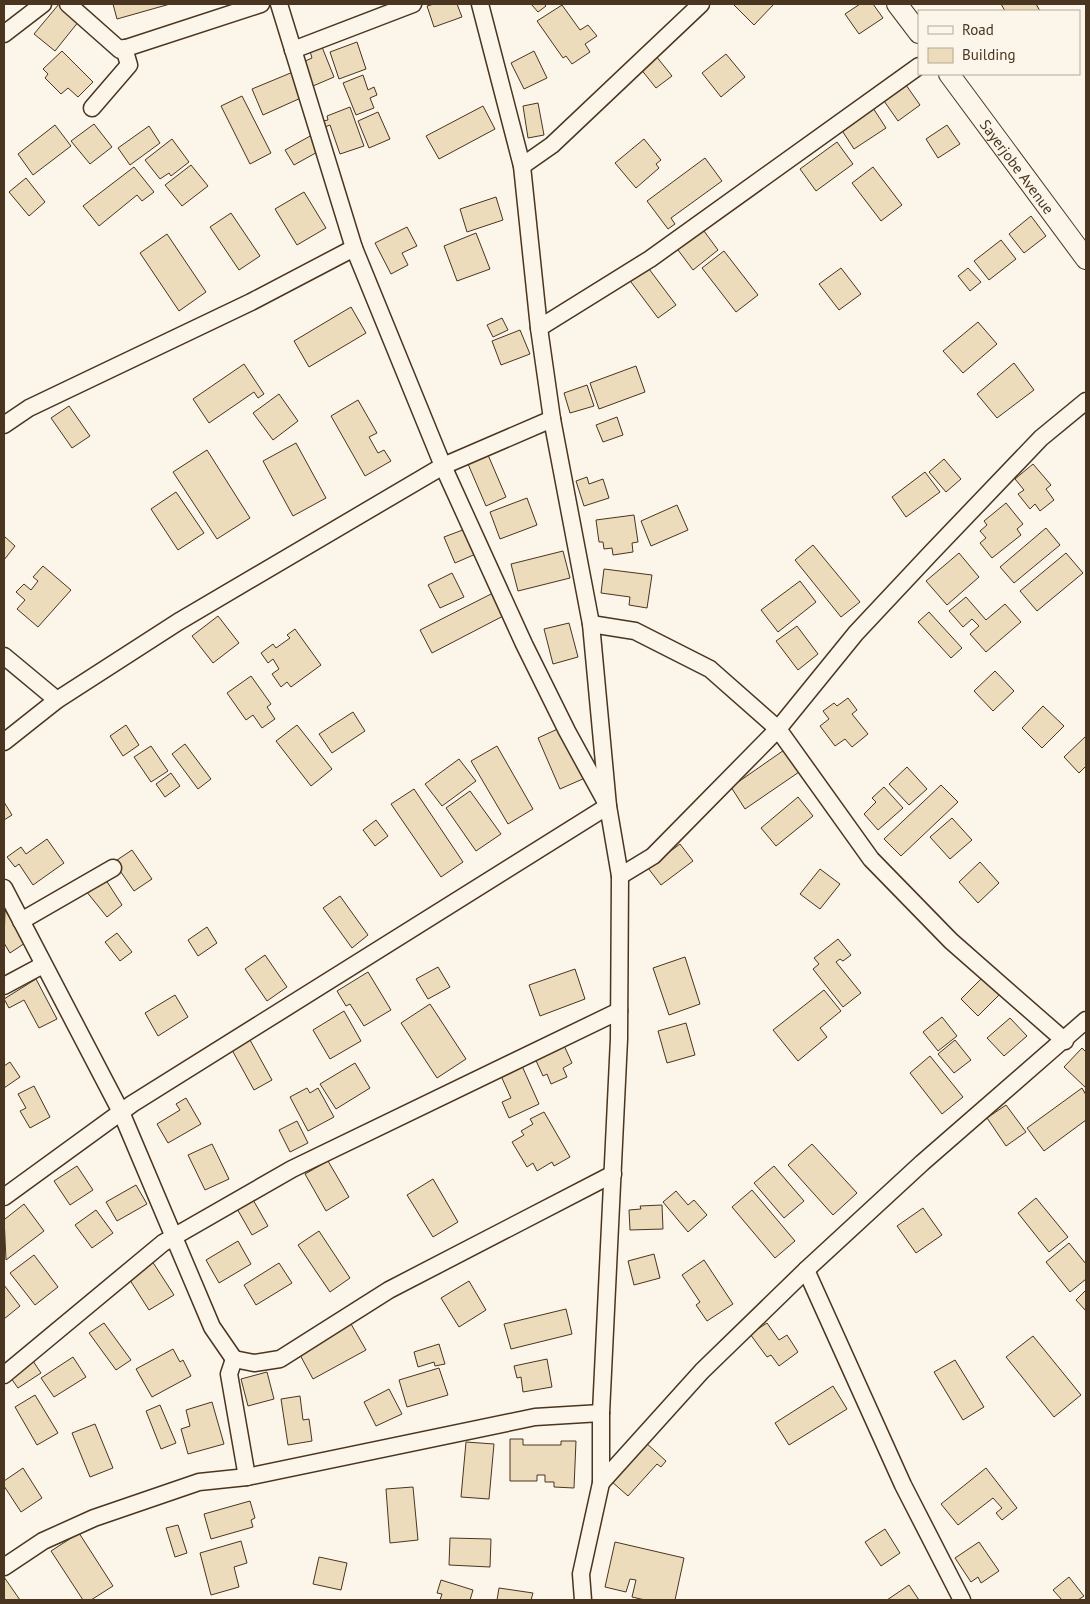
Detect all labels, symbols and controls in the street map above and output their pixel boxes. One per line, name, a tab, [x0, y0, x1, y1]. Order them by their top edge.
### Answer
legend	[918, 10, 1080, 75]
text: Road	[962, 20, 994, 39]
text: Building	[962, 45, 1016, 64]
street label: Sayerjobe Avenue	[976, 115, 1059, 218]

